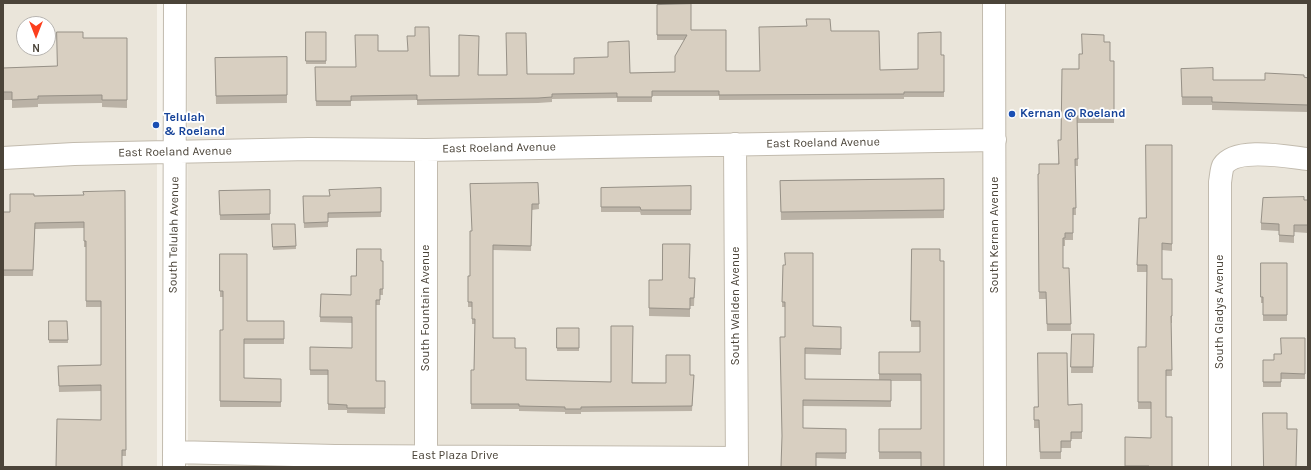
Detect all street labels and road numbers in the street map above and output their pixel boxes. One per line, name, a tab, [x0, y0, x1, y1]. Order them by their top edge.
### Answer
street label: East Roeland Avenue	[766, 135, 880, 151]
street label: East Roeland Avenue	[442, 140, 556, 156]
street label: East Roeland Avenue	[118, 144, 232, 160]
street label: South Telulah Avenue	[166, 176, 182, 294]
street label: South Kernan Avenue	[988, 177, 1002, 293]
street label: South Fountain Avenue	[419, 245, 433, 371]
street label: South Walden Avenue	[729, 247, 743, 365]
street label: South Gladys Avenue	[1213, 255, 1227, 369]
street label: East Plaza Drive	[412, 449, 498, 463]

